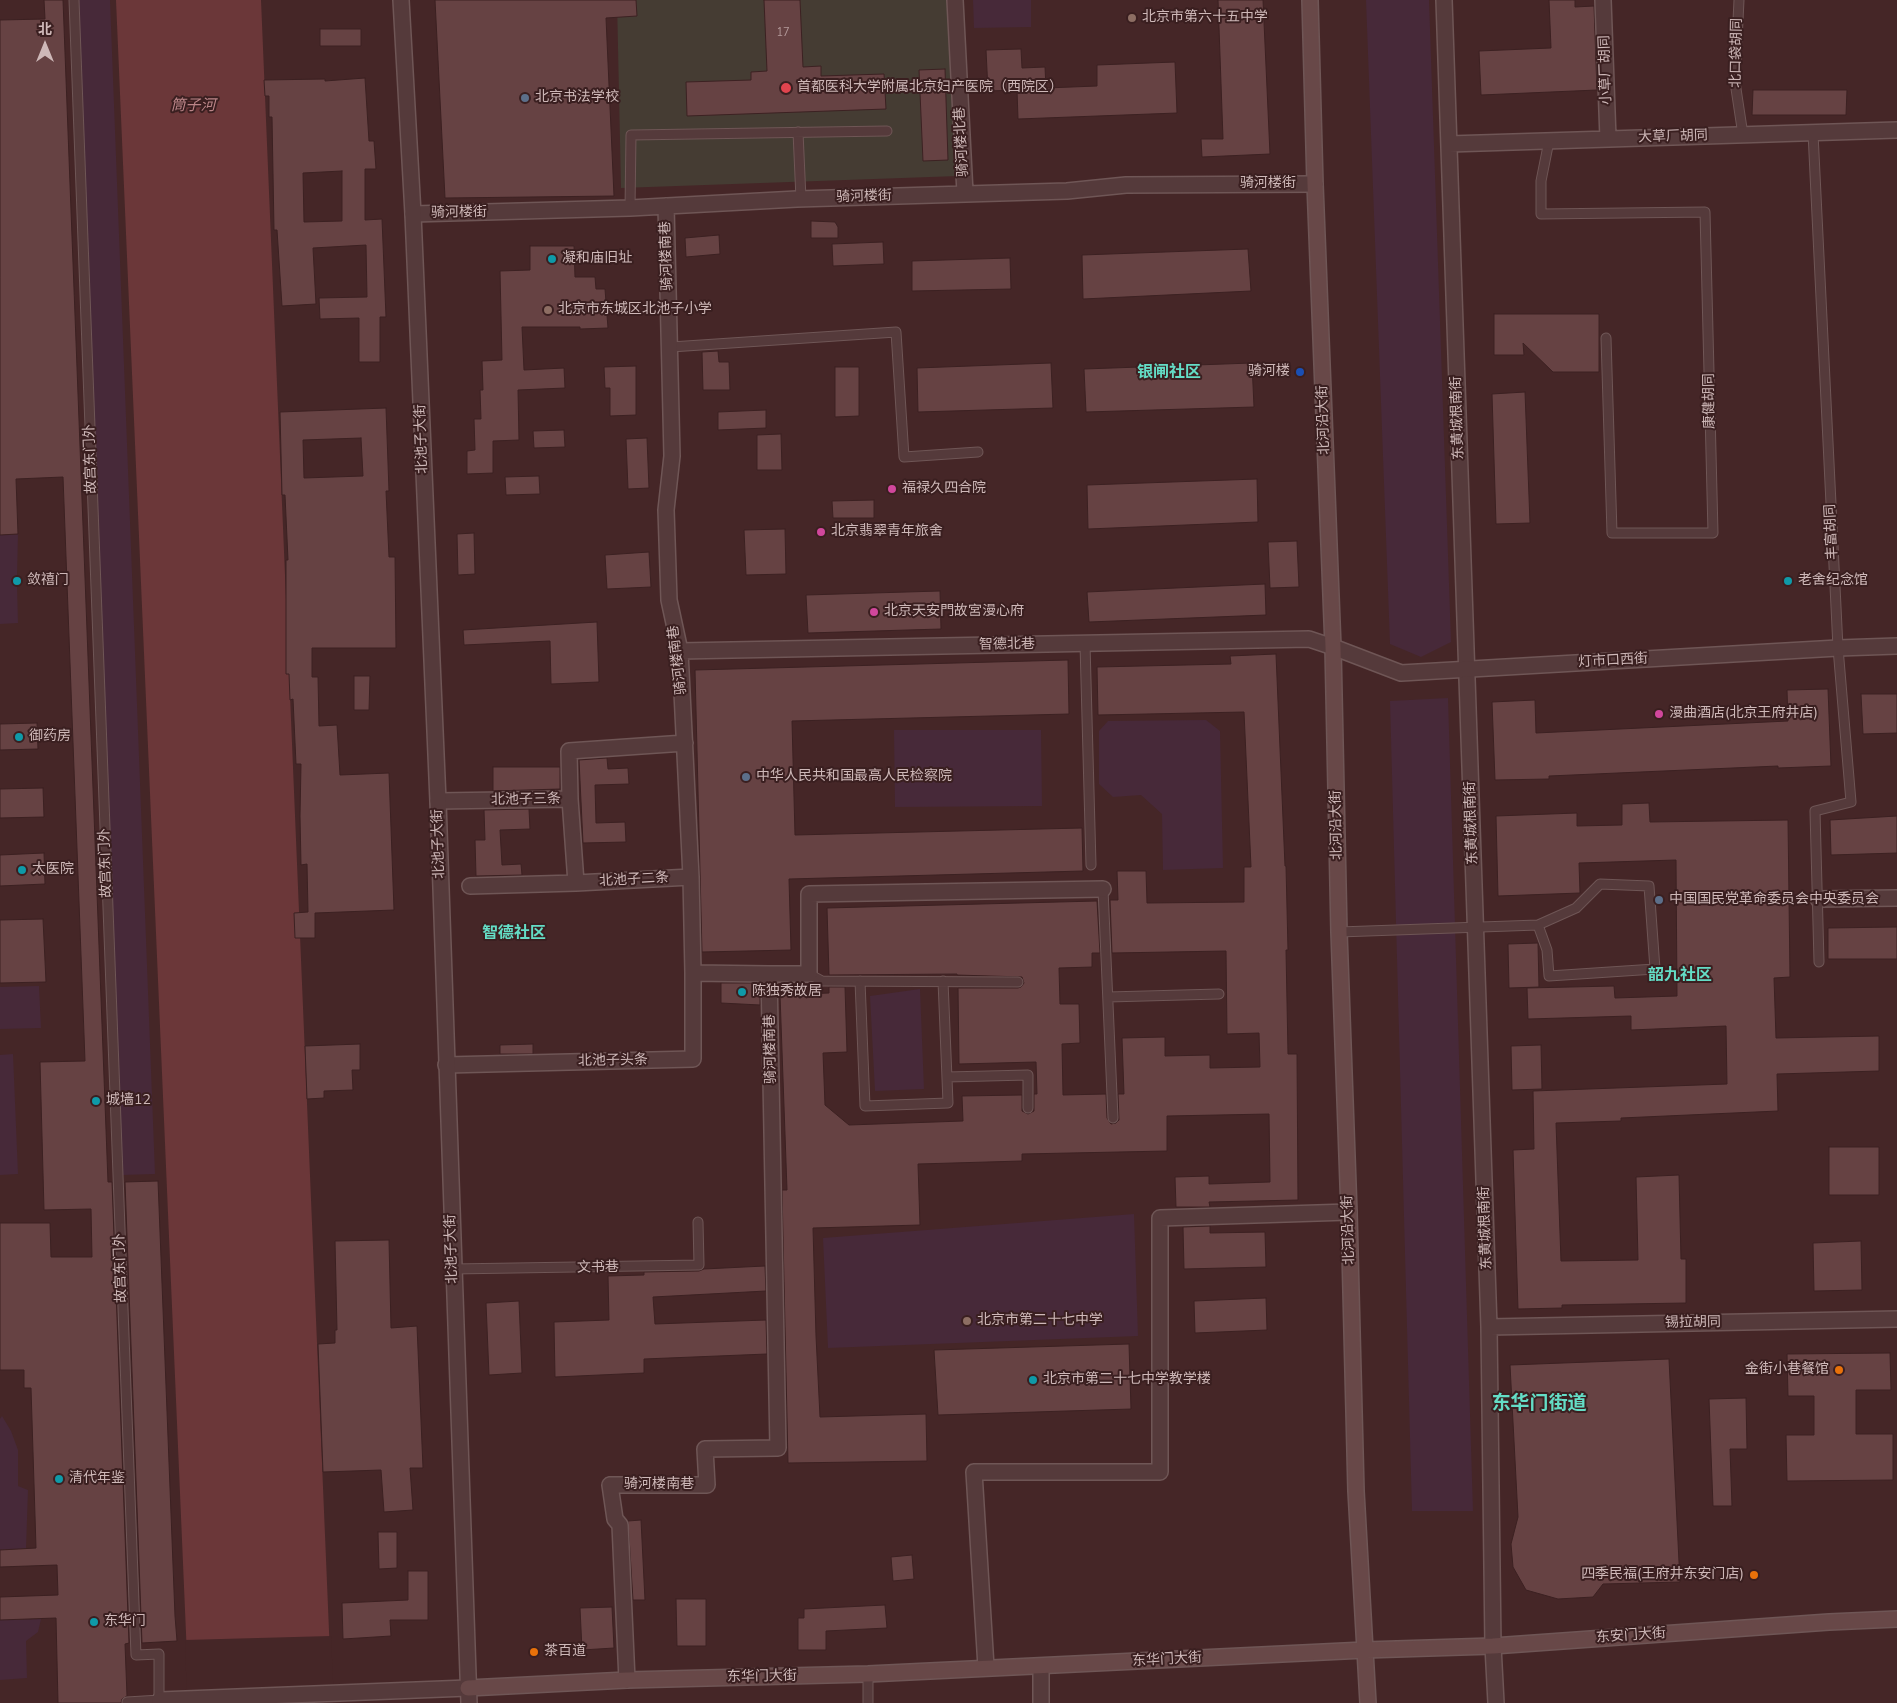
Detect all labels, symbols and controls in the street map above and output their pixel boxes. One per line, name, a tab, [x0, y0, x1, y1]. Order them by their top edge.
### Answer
place label: 北京市第六十五中学	[1142, 10, 1268, 26]
marker: 北京市第六十五中学	[1126, 12, 1138, 24]
street label: 北口袋胡同	[1728, 18, 1746, 88]
north arrow	[20, 20, 70, 70]
text: 北	[38, 20, 52, 39]
house number: 17	[776, 26, 790, 40]
street label: 小草厂胡同	[1596, 35, 1616, 105]
place label: 首都医科大学附属北京妇产医院（西院区）	[797, 80, 1063, 96]
marker: 首都医科大学附属北京妇产医院（西院区）	[779, 81, 793, 95]
place label: 北京书法学校	[535, 90, 619, 106]
marker: 北京书法学校	[519, 92, 531, 104]
water label: 筒子河	[171, 97, 215, 115]
street label: 骑河楼北巷	[952, 107, 972, 177]
street label: 大草厂胡同	[1638, 127, 1708, 147]
street label: 骑河楼街	[1240, 176, 1296, 192]
street label: 骑河楼街	[836, 188, 892, 206]
street label: 骑河楼街	[431, 204, 487, 222]
street label: 骑河楼南巷	[657, 221, 677, 291]
place label: 凝和庙旧址	[562, 251, 632, 267]
marker: 凝和庙旧址	[546, 253, 558, 265]
place label: 北京市东城区北池子小学	[558, 302, 712, 318]
marker: 北京市东城区北池子小学	[542, 304, 554, 316]
district label: 银闸社区	[1137, 363, 1201, 383]
place label: 骑河楼	[1248, 364, 1290, 380]
marker: 骑河楼	[1294, 366, 1306, 378]
street label: 康健胡同	[1701, 373, 1719, 429]
street label: 东黄城根南街	[1448, 376, 1468, 460]
street label: 北河沿大街	[1314, 385, 1334, 455]
street label: 北池子大街	[412, 404, 432, 474]
street label: 故宫东门外	[81, 424, 101, 494]
place label: 福禄久四合院	[902, 481, 986, 497]
marker: 福禄久四合院	[886, 483, 898, 495]
street label: 丰富胡同	[1822, 504, 1842, 560]
place label: 北京翡翠青年旅舍	[831, 524, 943, 540]
marker: 北京翡翠青年旅舍	[815, 526, 827, 538]
place label: 敛禧门	[27, 573, 69, 589]
place label: 老舍纪念馆	[1798, 573, 1868, 589]
marker: 敛禧门	[11, 575, 23, 587]
marker: 老舍纪念馆	[1782, 575, 1794, 587]
place label: 北京天安門故宮漫心府	[884, 604, 1024, 620]
marker: 北京天安門故宮漫心府	[868, 606, 880, 618]
street label: 骑河楼南巷	[665, 624, 691, 696]
street label: 智德北巷	[979, 636, 1035, 654]
street label: 灯市口西街	[1578, 651, 1648, 671]
place label: 漫曲酒店(北京王府井店)	[1669, 706, 1818, 722]
marker: 漫曲酒店(北京王府井店)	[1653, 708, 1665, 720]
place label: 御药房	[29, 729, 71, 745]
marker: 御药房	[13, 731, 25, 743]
place label: 中华人民共和国最高人民检察院	[756, 769, 952, 785]
marker: 中华人民共和国最高人民检察院	[740, 771, 752, 783]
street label: 东黄城根南街	[1462, 781, 1482, 865]
street label: 北河沿大街	[1328, 790, 1346, 860]
street label: 北池子三条	[491, 791, 561, 809]
street label: 北池子大街	[429, 809, 449, 879]
street label: 故宫东门外	[96, 828, 116, 898]
place label: 太医院	[32, 862, 74, 878]
marker: 太医院	[16, 864, 28, 876]
street label: 北池子二条	[599, 870, 669, 890]
place label: 中国国民党革命委员会中央委员会	[1669, 892, 1879, 908]
marker: 中国国民党革命委员会中央委员会	[1653, 894, 1665, 906]
district label: 智德社区	[482, 924, 546, 944]
district label: 韶九社区	[1648, 966, 1712, 986]
place label: 陈独秀故居	[752, 984, 822, 1000]
marker: 陈独秀故居	[736, 986, 748, 998]
street label: 骑河楼南巷	[762, 1014, 780, 1084]
street label: 北池子头条	[578, 1052, 648, 1070]
place label: 城墙12	[106, 1093, 151, 1109]
marker: 城墙12	[90, 1095, 102, 1107]
street label: 东黄城根南街	[1476, 1186, 1496, 1270]
street label: 北河沿大街	[1339, 1195, 1359, 1265]
street label: 北池子大街	[442, 1214, 462, 1284]
street label: 故宫东门外	[111, 1233, 131, 1303]
street label: 文书巷	[577, 1259, 619, 1277]
place label: 北京市第二十七中学	[977, 1313, 1103, 1329]
street label: 锡拉胡同	[1665, 1314, 1721, 1332]
marker: 北京市第二十七中学	[961, 1315, 973, 1327]
place label: 金街小巷餐馆	[1745, 1362, 1829, 1378]
marker: 金街小巷餐馆	[1833, 1364, 1845, 1376]
place label: 北京市第二十七中学教学楼	[1043, 1372, 1211, 1388]
marker: 北京市第二十七中学教学楼	[1027, 1374, 1039, 1386]
district label: 东华门街道	[1492, 1393, 1586, 1415]
place label: 清代年鉴	[69, 1471, 125, 1487]
marker: 清代年鉴	[53, 1473, 65, 1485]
street label: 骑河楼南巷	[624, 1477, 694, 1493]
place label: 四季民福(王府井东安门店)	[1581, 1567, 1744, 1583]
marker: 四季民福(王府井东安门店)	[1748, 1569, 1760, 1581]
place label: 东华门	[104, 1614, 146, 1630]
marker: 东华门	[88, 1616, 100, 1628]
street label: 东安门大街	[1595, 1625, 1667, 1647]
place label: 茶百道	[544, 1644, 586, 1660]
marker: 茶百道	[528, 1646, 540, 1658]
street label: 东华门大街	[1132, 1650, 1202, 1670]
street label: 东华门大街	[727, 1668, 797, 1686]

